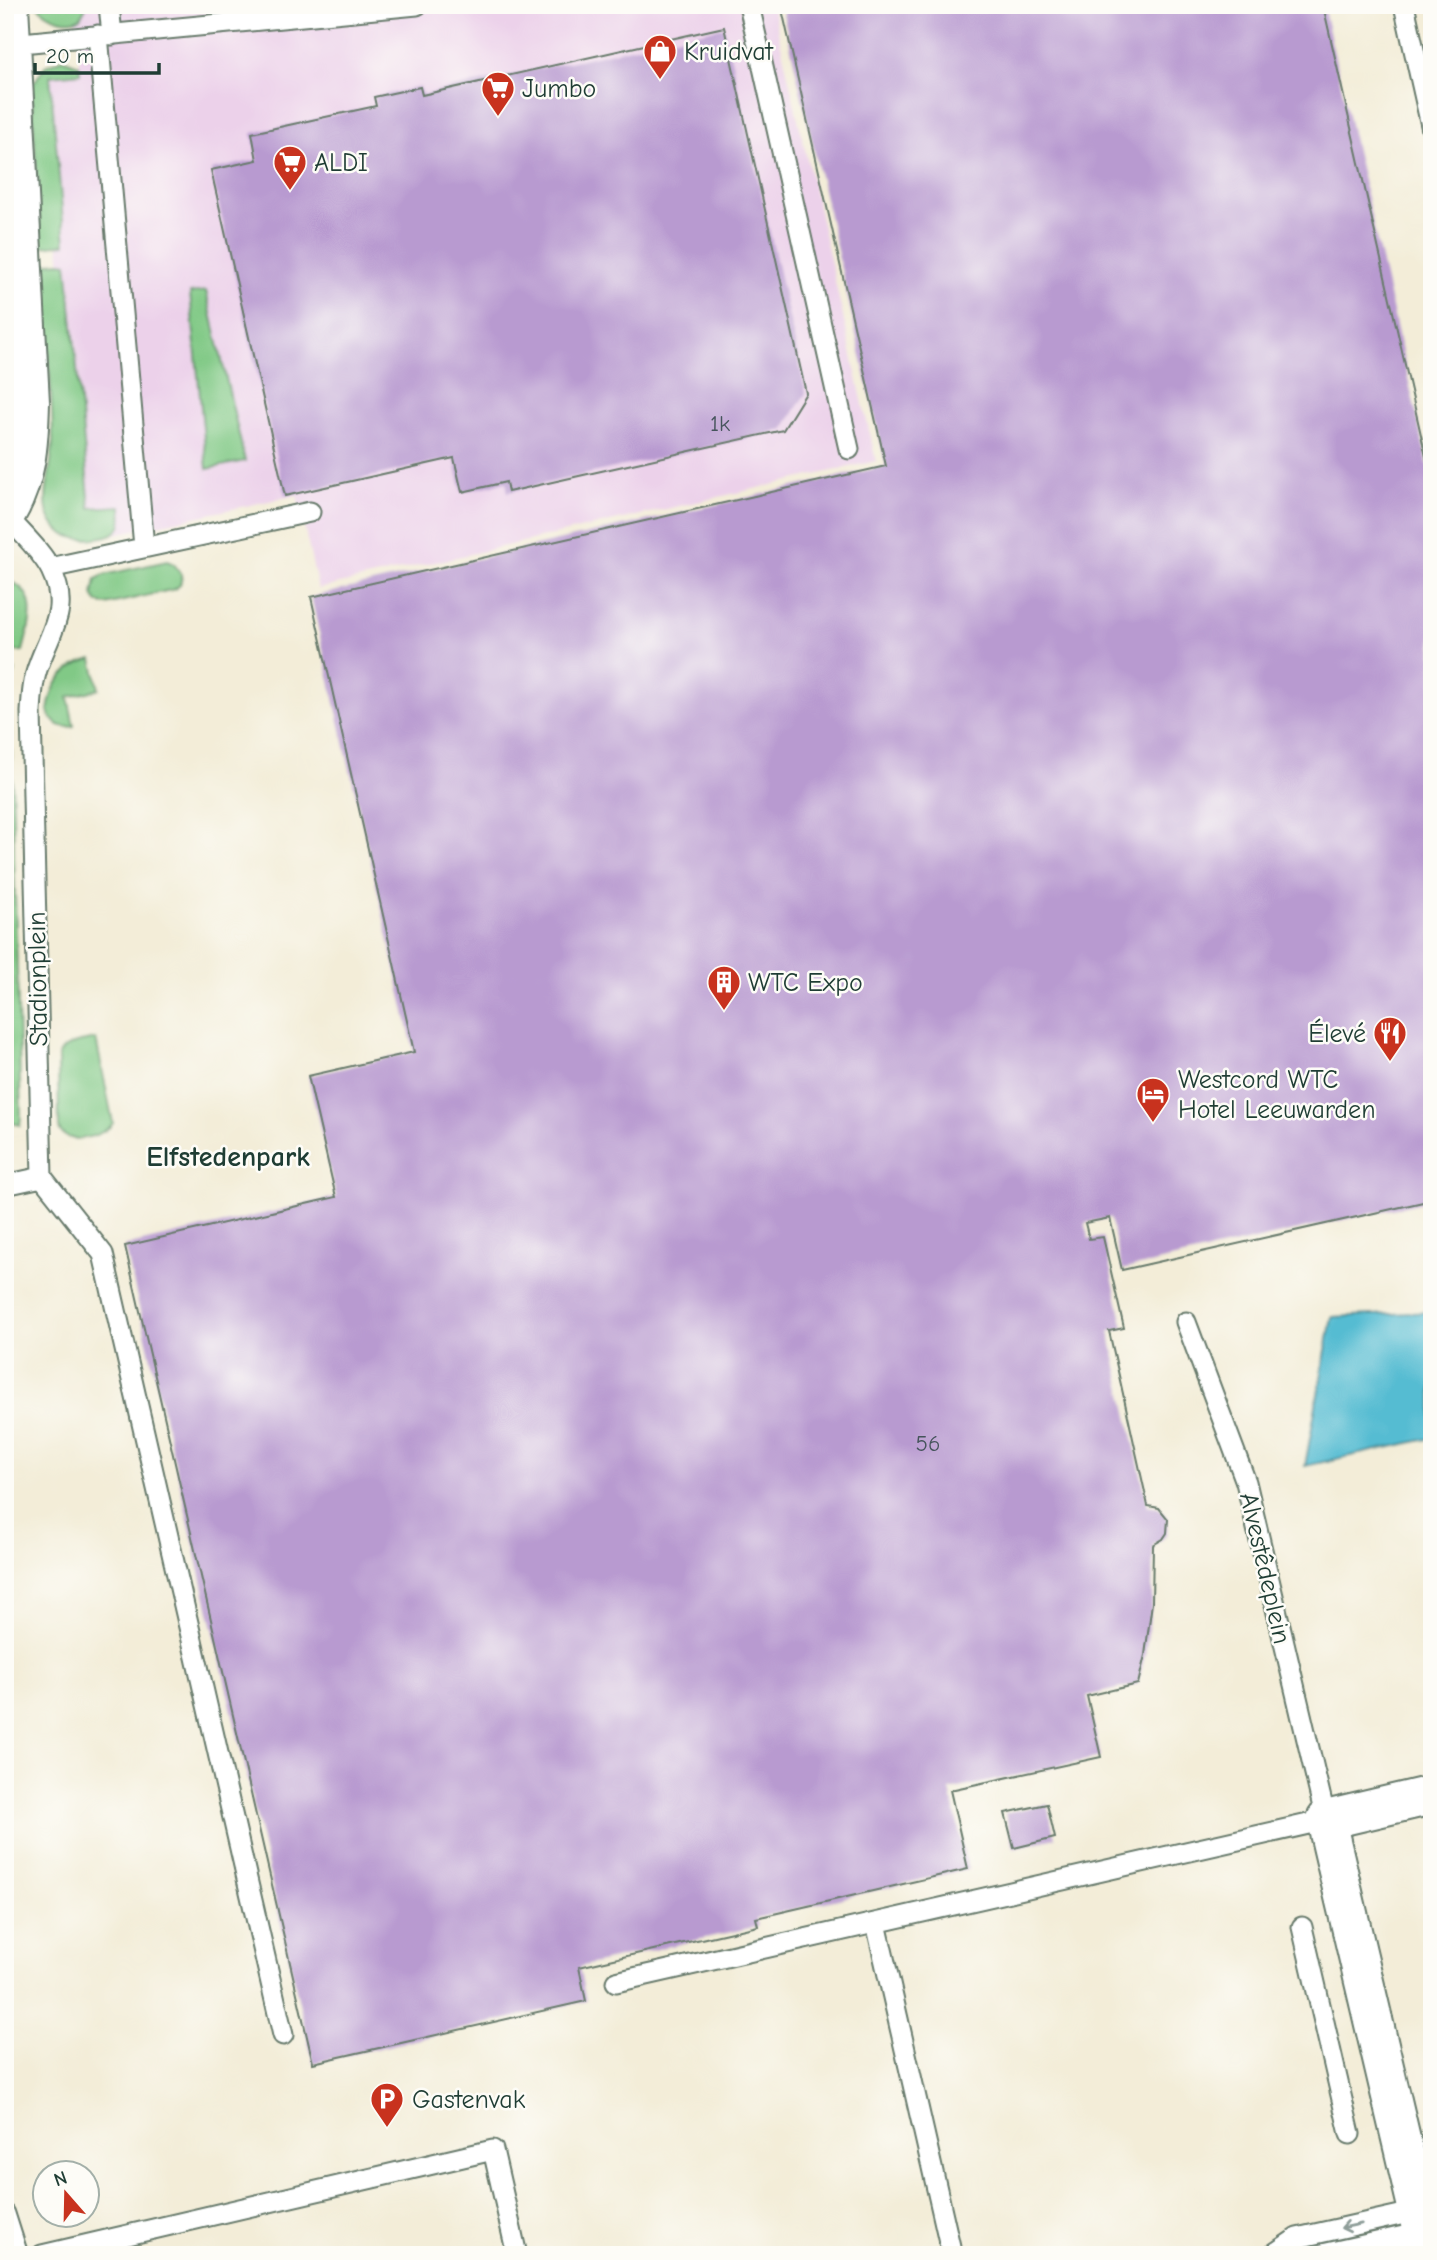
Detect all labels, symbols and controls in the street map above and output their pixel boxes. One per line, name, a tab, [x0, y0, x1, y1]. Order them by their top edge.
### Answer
scale bar	[35, 32, 159, 76]
shop icon: Kruidvat	[641, 32, 679, 81]
place label: Kruidvat	[684, 37, 775, 67]
text: 20 m	[46, 44, 94, 68]
supermarket icon: Jumbo	[479, 69, 517, 118]
place label: Jumbo	[522, 74, 596, 104]
supermarket icon: ALDI	[271, 143, 309, 192]
place label: ALDI	[314, 148, 368, 178]
house number: 1k	[710, 410, 730, 437]
street label: Stadionplein	[22, 911, 54, 1047]
building icon: WTC Expo	[705, 963, 743, 1012]
place label: WTC Expo	[748, 968, 863, 998]
restaurant icon: Élevé	[1371, 1014, 1409, 1063]
place label: Élevé	[1308, 1018, 1366, 1049]
place label: Westcord WTC Hotel Leeuwarden	[1178, 1065, 1376, 1125]
hotel icon: Westcord WTC Hotel Leeuwarden	[1134, 1075, 1172, 1124]
district label: Elfstedenpark	[146, 1141, 310, 1173]
house number: 56	[916, 1430, 940, 1457]
street label: Alvestêdeplein	[1233, 1490, 1297, 1647]
parking icon: Gastenvak	[368, 2080, 406, 2129]
place label: Gastenvak	[412, 2085, 526, 2115]
north arrow	[32, 2158, 102, 2228]
text: N	[51, 2167, 70, 2191]
one-way arrow	[1340, 2220, 1363, 2233]

